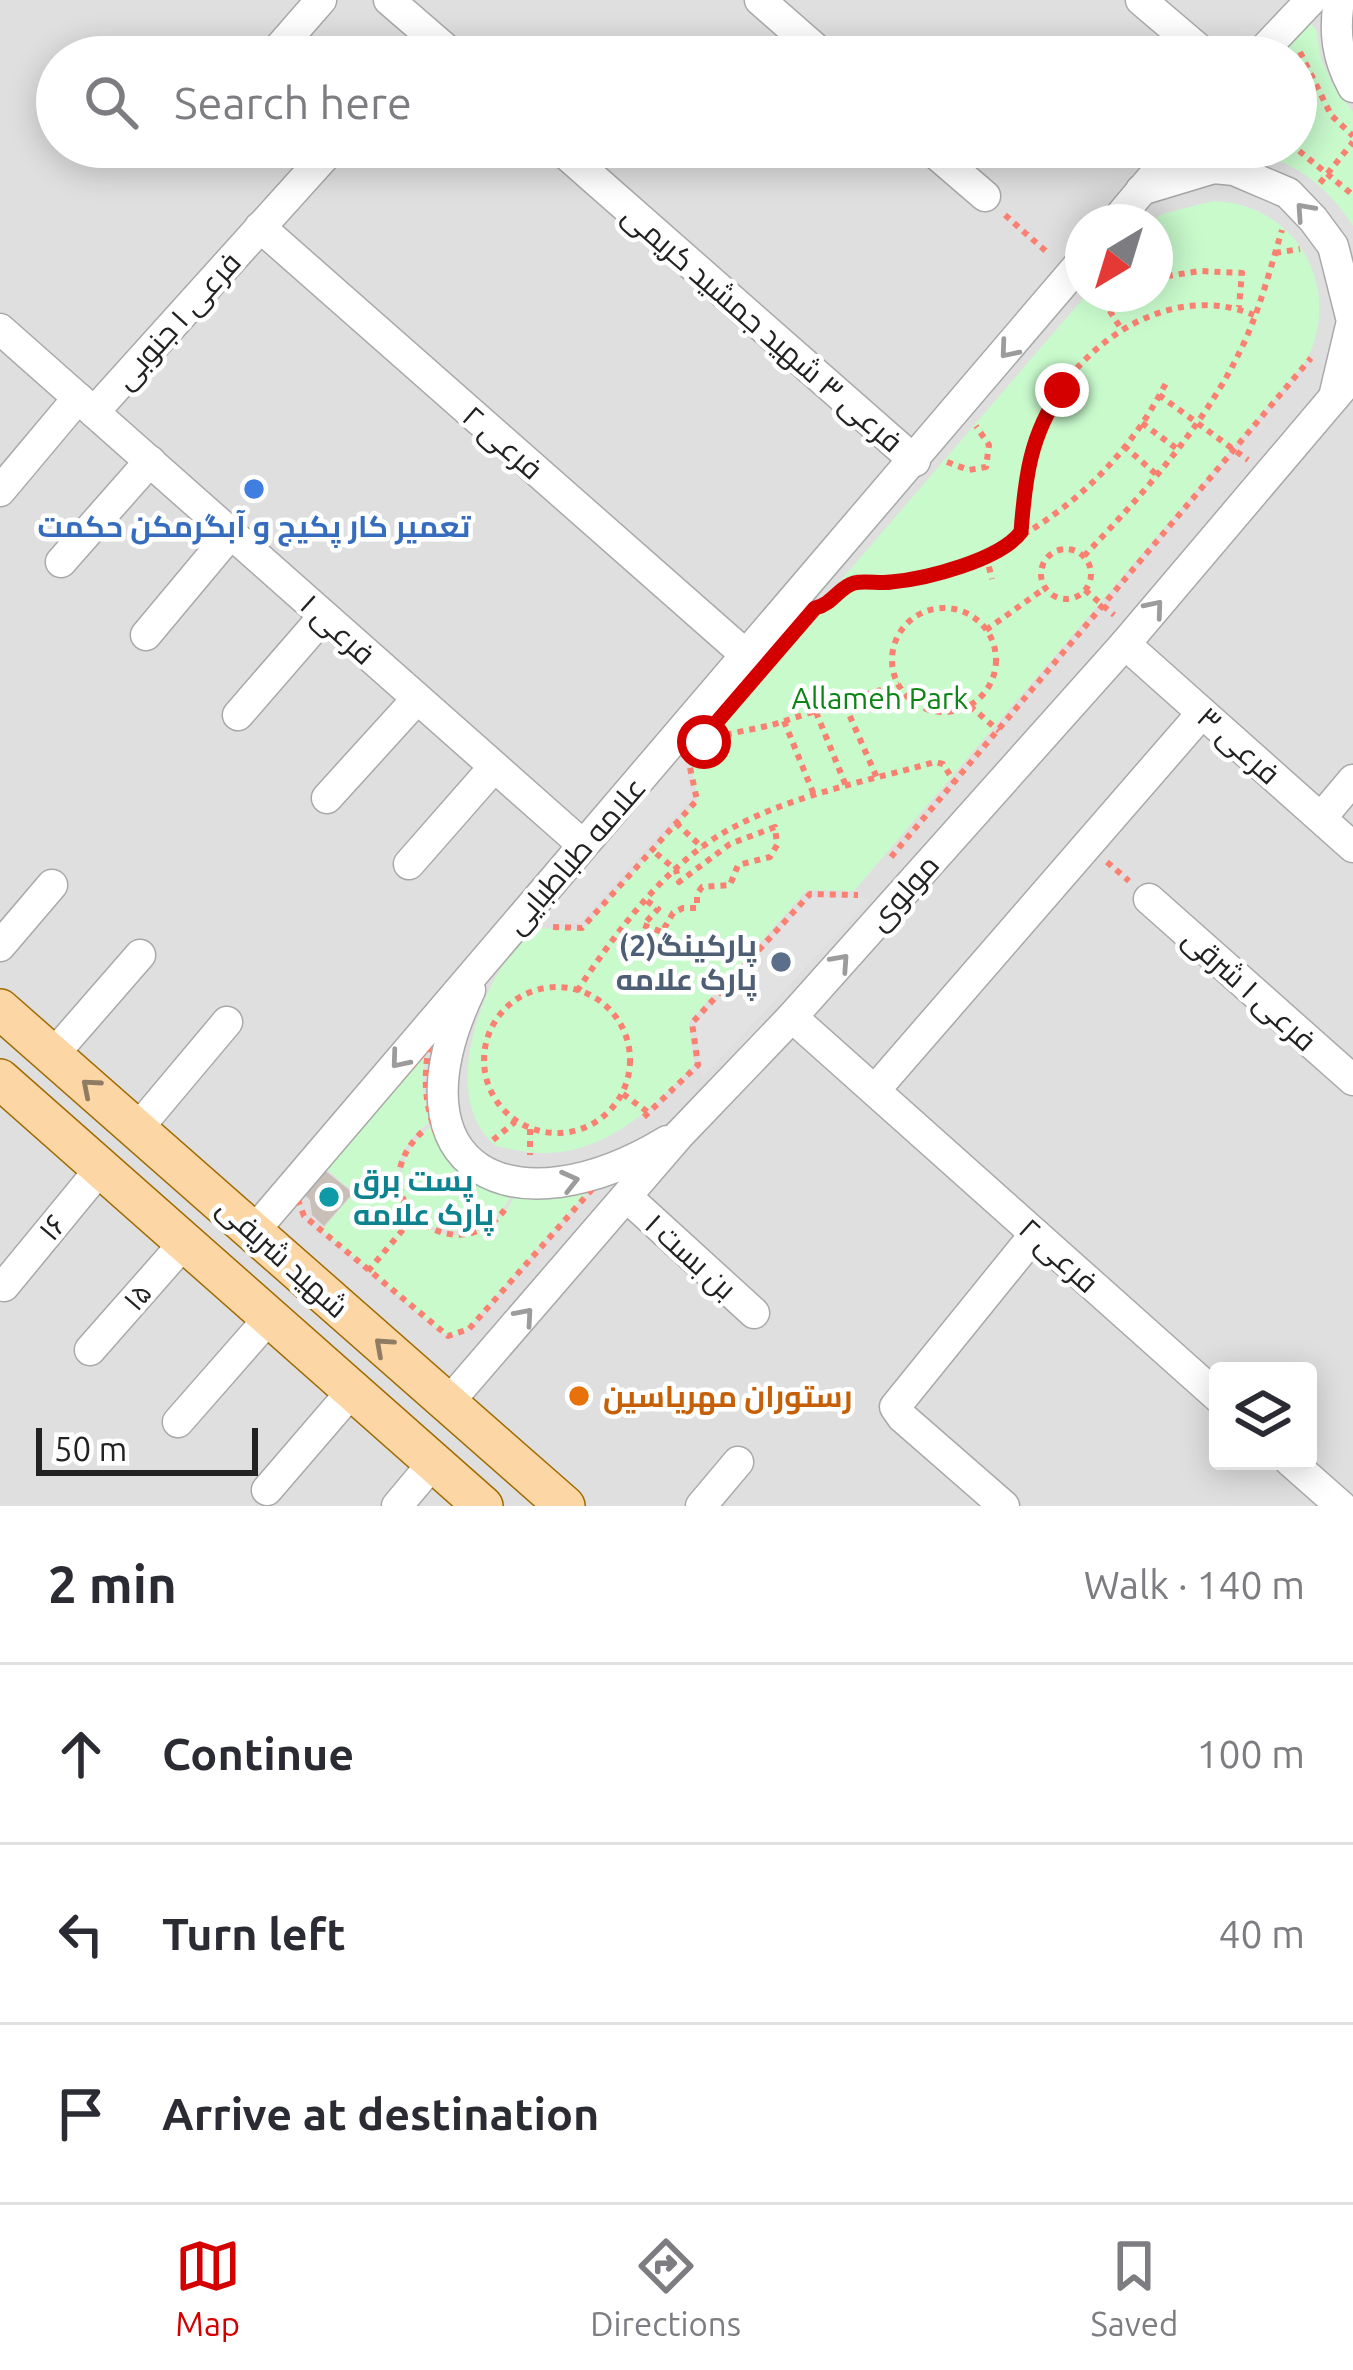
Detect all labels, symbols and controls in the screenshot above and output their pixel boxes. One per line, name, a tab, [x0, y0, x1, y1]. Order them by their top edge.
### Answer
search box	[36, 36, 1317, 168]
icon: search	[78, 69, 144, 135]
text: Search here	[174, 77, 412, 128]
street label: فرعی ۳ شهید جمشید کریمی	[615, 197, 910, 460]
one-way arrow	[1297, 203, 1318, 224]
north arrow	[1065, 204, 1173, 312]
street label: فرعی ۱ جنوبی	[107, 245, 249, 397]
one-way arrow	[1000, 336, 1022, 358]
route end	[1035, 363, 1089, 417]
street label: فرعی ۲	[455, 398, 550, 487]
marker: تعمیر کار پکیج و آبگرمکن حکمت	[241, 476, 267, 502]
place label: تعمیر کار پکیج و آبگرمکن حکمت	[38, 509, 471, 548]
street label: فرعی ۱	[293, 587, 382, 672]
one-way arrow	[1141, 600, 1163, 622]
park label: Allameh Park	[792, 681, 968, 715]
street label: فرعی ۳	[1190, 699, 1287, 792]
route start	[677, 715, 731, 769]
street label: علامه طباطبایی	[498, 770, 654, 941]
street label: مولوی	[861, 848, 946, 937]
street label: فرعی ۱ شرقی	[1175, 921, 1323, 1059]
place label: پارکینگ(2) پارک علامه	[616, 928, 757, 1001]
marker: پارکینگ(2) پارک علامه	[768, 949, 794, 975]
one-way arrow	[827, 955, 848, 976]
one-way arrow	[391, 1046, 413, 1068]
one-way arrow	[82, 1080, 104, 1102]
place label: پست برق پارک علامه	[353, 1163, 494, 1236]
one-way arrow	[560, 1170, 580, 1195]
marker: پست برق پارک علامه	[316, 1184, 342, 1210]
street label: شهید شریفی	[210, 1190, 355, 1326]
street label: بن بست ۱	[637, 1206, 743, 1307]
street label: ۱۶	[31, 1207, 73, 1247]
street label: فرعی ۲	[1011, 1211, 1105, 1301]
street label: ۱۵	[116, 1275, 158, 1317]
one-way arrow	[511, 1308, 532, 1329]
one-way arrow	[375, 1339, 396, 1360]
map controls	[1209, 1362, 1317, 1470]
button: layers	[1209, 1362, 1317, 1470]
place label: رستوران مهریاسین	[603, 1379, 852, 1415]
marker: رستوران مهریاسین	[566, 1383, 592, 1409]
scale bar	[36, 1422, 258, 1475]
text: 50 m	[54, 1430, 127, 1467]
text: 2 min	[48, 1555, 177, 1613]
text: Walk · 140 m	[1084, 1563, 1305, 1606]
icon: ahead	[48, 1721, 114, 1787]
text: Continue	[162, 1728, 354, 1779]
text: 100 m	[1196, 1732, 1305, 1775]
icon: left	[48, 1901, 114, 1967]
text: Turn left	[162, 1908, 346, 1959]
text: 40 m	[1218, 1912, 1305, 1955]
icon: arrive	[48, 2081, 114, 2147]
text: Arrive at destination	[162, 2088, 599, 2139]
tab: Map	[175, 2233, 241, 2342]
tab: Directions	[590, 2233, 741, 2342]
tab: Saved	[1090, 2233, 1178, 2342]

